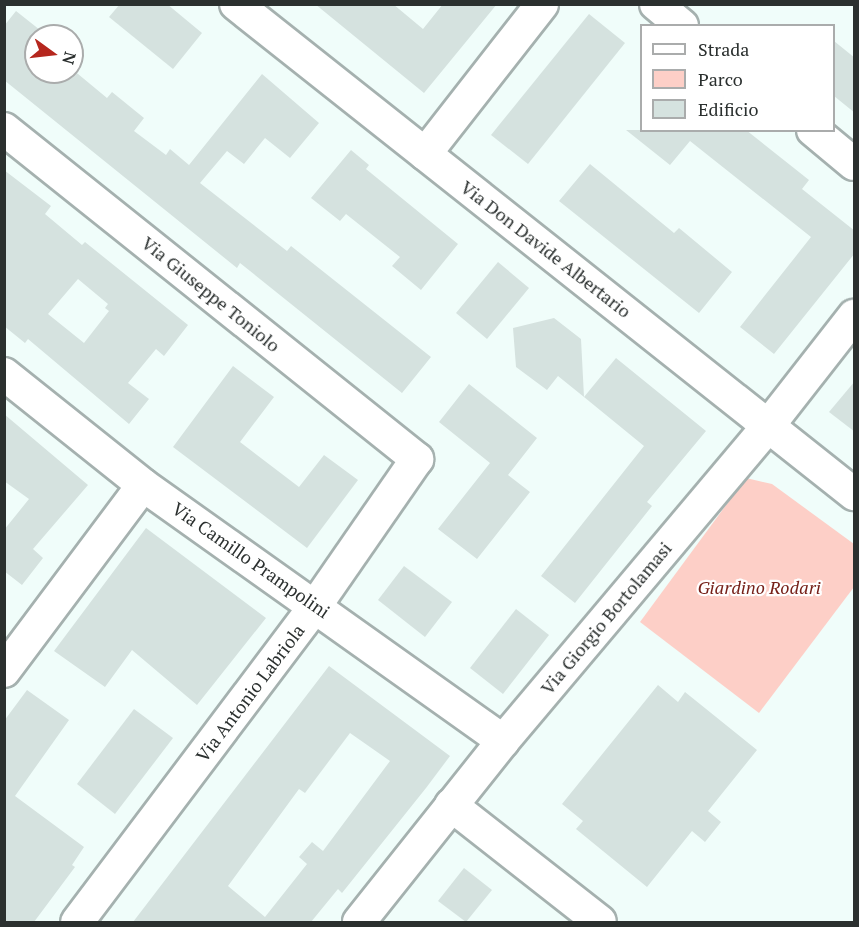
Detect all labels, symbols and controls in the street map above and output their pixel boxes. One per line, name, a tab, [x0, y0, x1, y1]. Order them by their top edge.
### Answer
north arrow	[24, 24, 84, 84]
legend	[640, 24, 835, 132]
text: Strada	[698, 37, 749, 61]
text: N	[57, 49, 82, 67]
text: Parco	[698, 67, 743, 91]
text: Edificio	[698, 97, 758, 121]
street label: Via Don Davide Albertario	[456, 176, 636, 322]
street label: Via Giuseppe Toniolo	[138, 232, 284, 356]
street label: Via Camillo Prampolini	[168, 497, 334, 623]
street label: Via Giorgio Bortolamasi	[536, 538, 676, 698]
park label: Giardino Rodari	[697, 576, 821, 598]
street label: Via Antonio Labriola	[191, 620, 309, 766]

